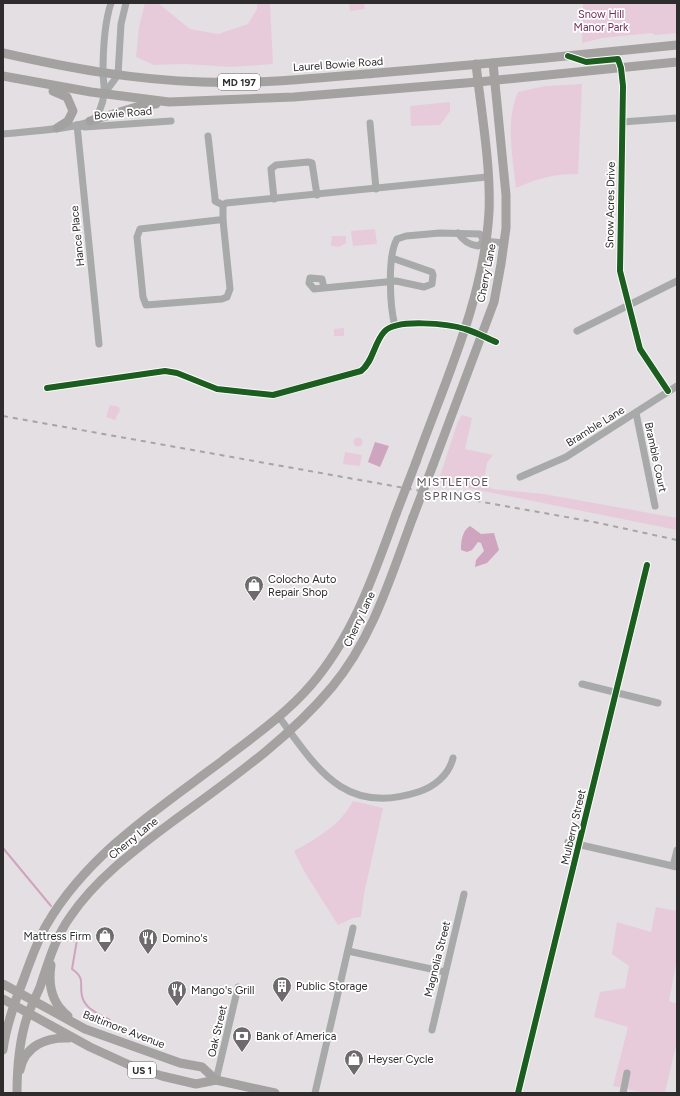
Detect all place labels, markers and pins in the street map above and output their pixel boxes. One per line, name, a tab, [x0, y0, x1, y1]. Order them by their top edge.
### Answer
place label: Colocho Auto Repair Shop	[268, 573, 336, 599]
shop icon: Colocho Auto Repair Shop	[243, 574, 265, 602]
shop icon: Mattress Firm	[94, 925, 116, 953]
restaurant icon: Domino's	[137, 927, 159, 955]
place label: Mattress Firm	[23, 930, 91, 943]
place label: Domino's	[162, 932, 208, 945]
building icon: Public Storage	[271, 975, 293, 1003]
restaurant icon: Mango's Grill	[166, 979, 188, 1007]
place label: Public Storage	[296, 980, 368, 993]
place label: Mango's Grill	[191, 984, 254, 997]
bank icon: Bank of America	[231, 1025, 253, 1053]
place label: Bank of America	[256, 1030, 336, 1043]
shop icon: Heyser Cycle	[343, 1048, 365, 1076]
place label: Heyser Cycle	[368, 1053, 433, 1066]

